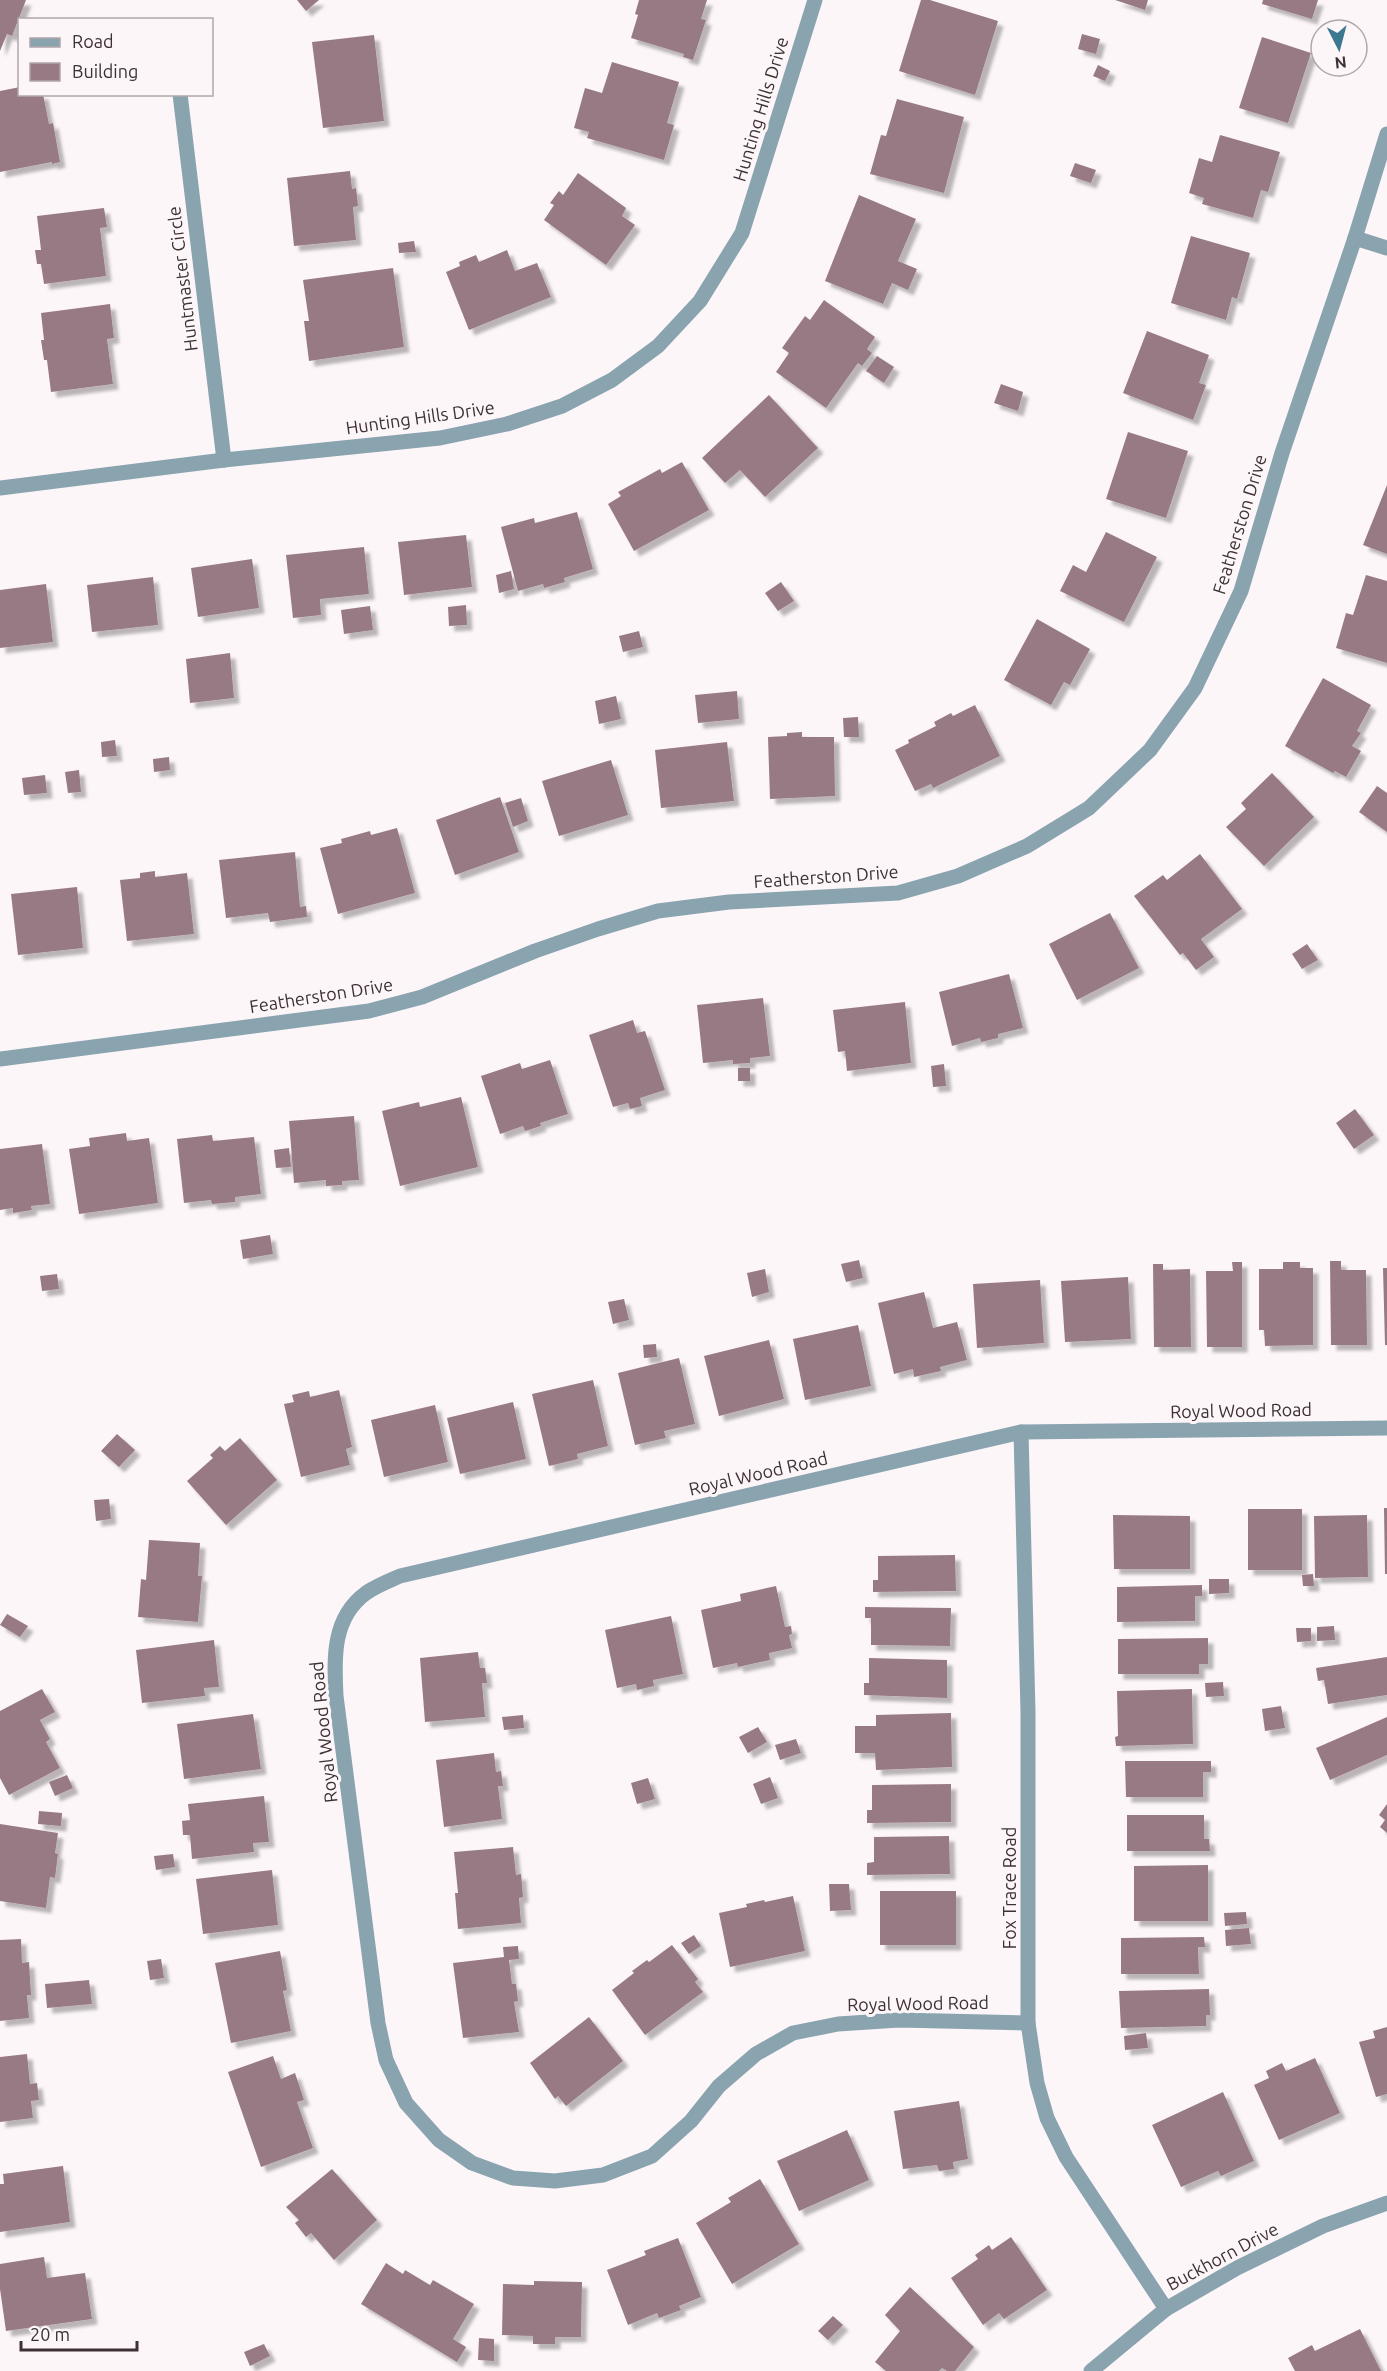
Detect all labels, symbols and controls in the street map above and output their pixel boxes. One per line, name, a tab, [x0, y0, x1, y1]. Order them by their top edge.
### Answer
legend	[18, 18, 213, 96]
north arrow	[1309, 18, 1369, 78]
text: Road	[72, 31, 114, 51]
street label: Hunting Hills Drive	[728, 34, 792, 184]
text: N	[1334, 53, 1347, 72]
text: Building	[72, 61, 138, 81]
street label: Huntmaster Circle	[163, 205, 201, 353]
street label: Hunting Hills Drive	[344, 397, 496, 437]
street label: Featherston Drive	[1208, 452, 1270, 596]
street label: Featherston Drive	[753, 861, 899, 891]
street label: Featherston Drive	[248, 974, 394, 1016]
street label: Royal Wood Road	[1170, 1399, 1312, 1421]
street label: Royal Wood Road	[687, 1447, 829, 1499]
street label: Royal Wood Road	[306, 1660, 340, 1804]
street label: Fox Trace Road	[999, 1827, 1019, 1949]
street label: Royal Wood Road	[847, 1992, 989, 2014]
street label: Buckhorn Drive	[1163, 2218, 1281, 2294]
scale bar	[21, 2314, 136, 2352]
text: 20 m	[30, 2324, 70, 2344]

